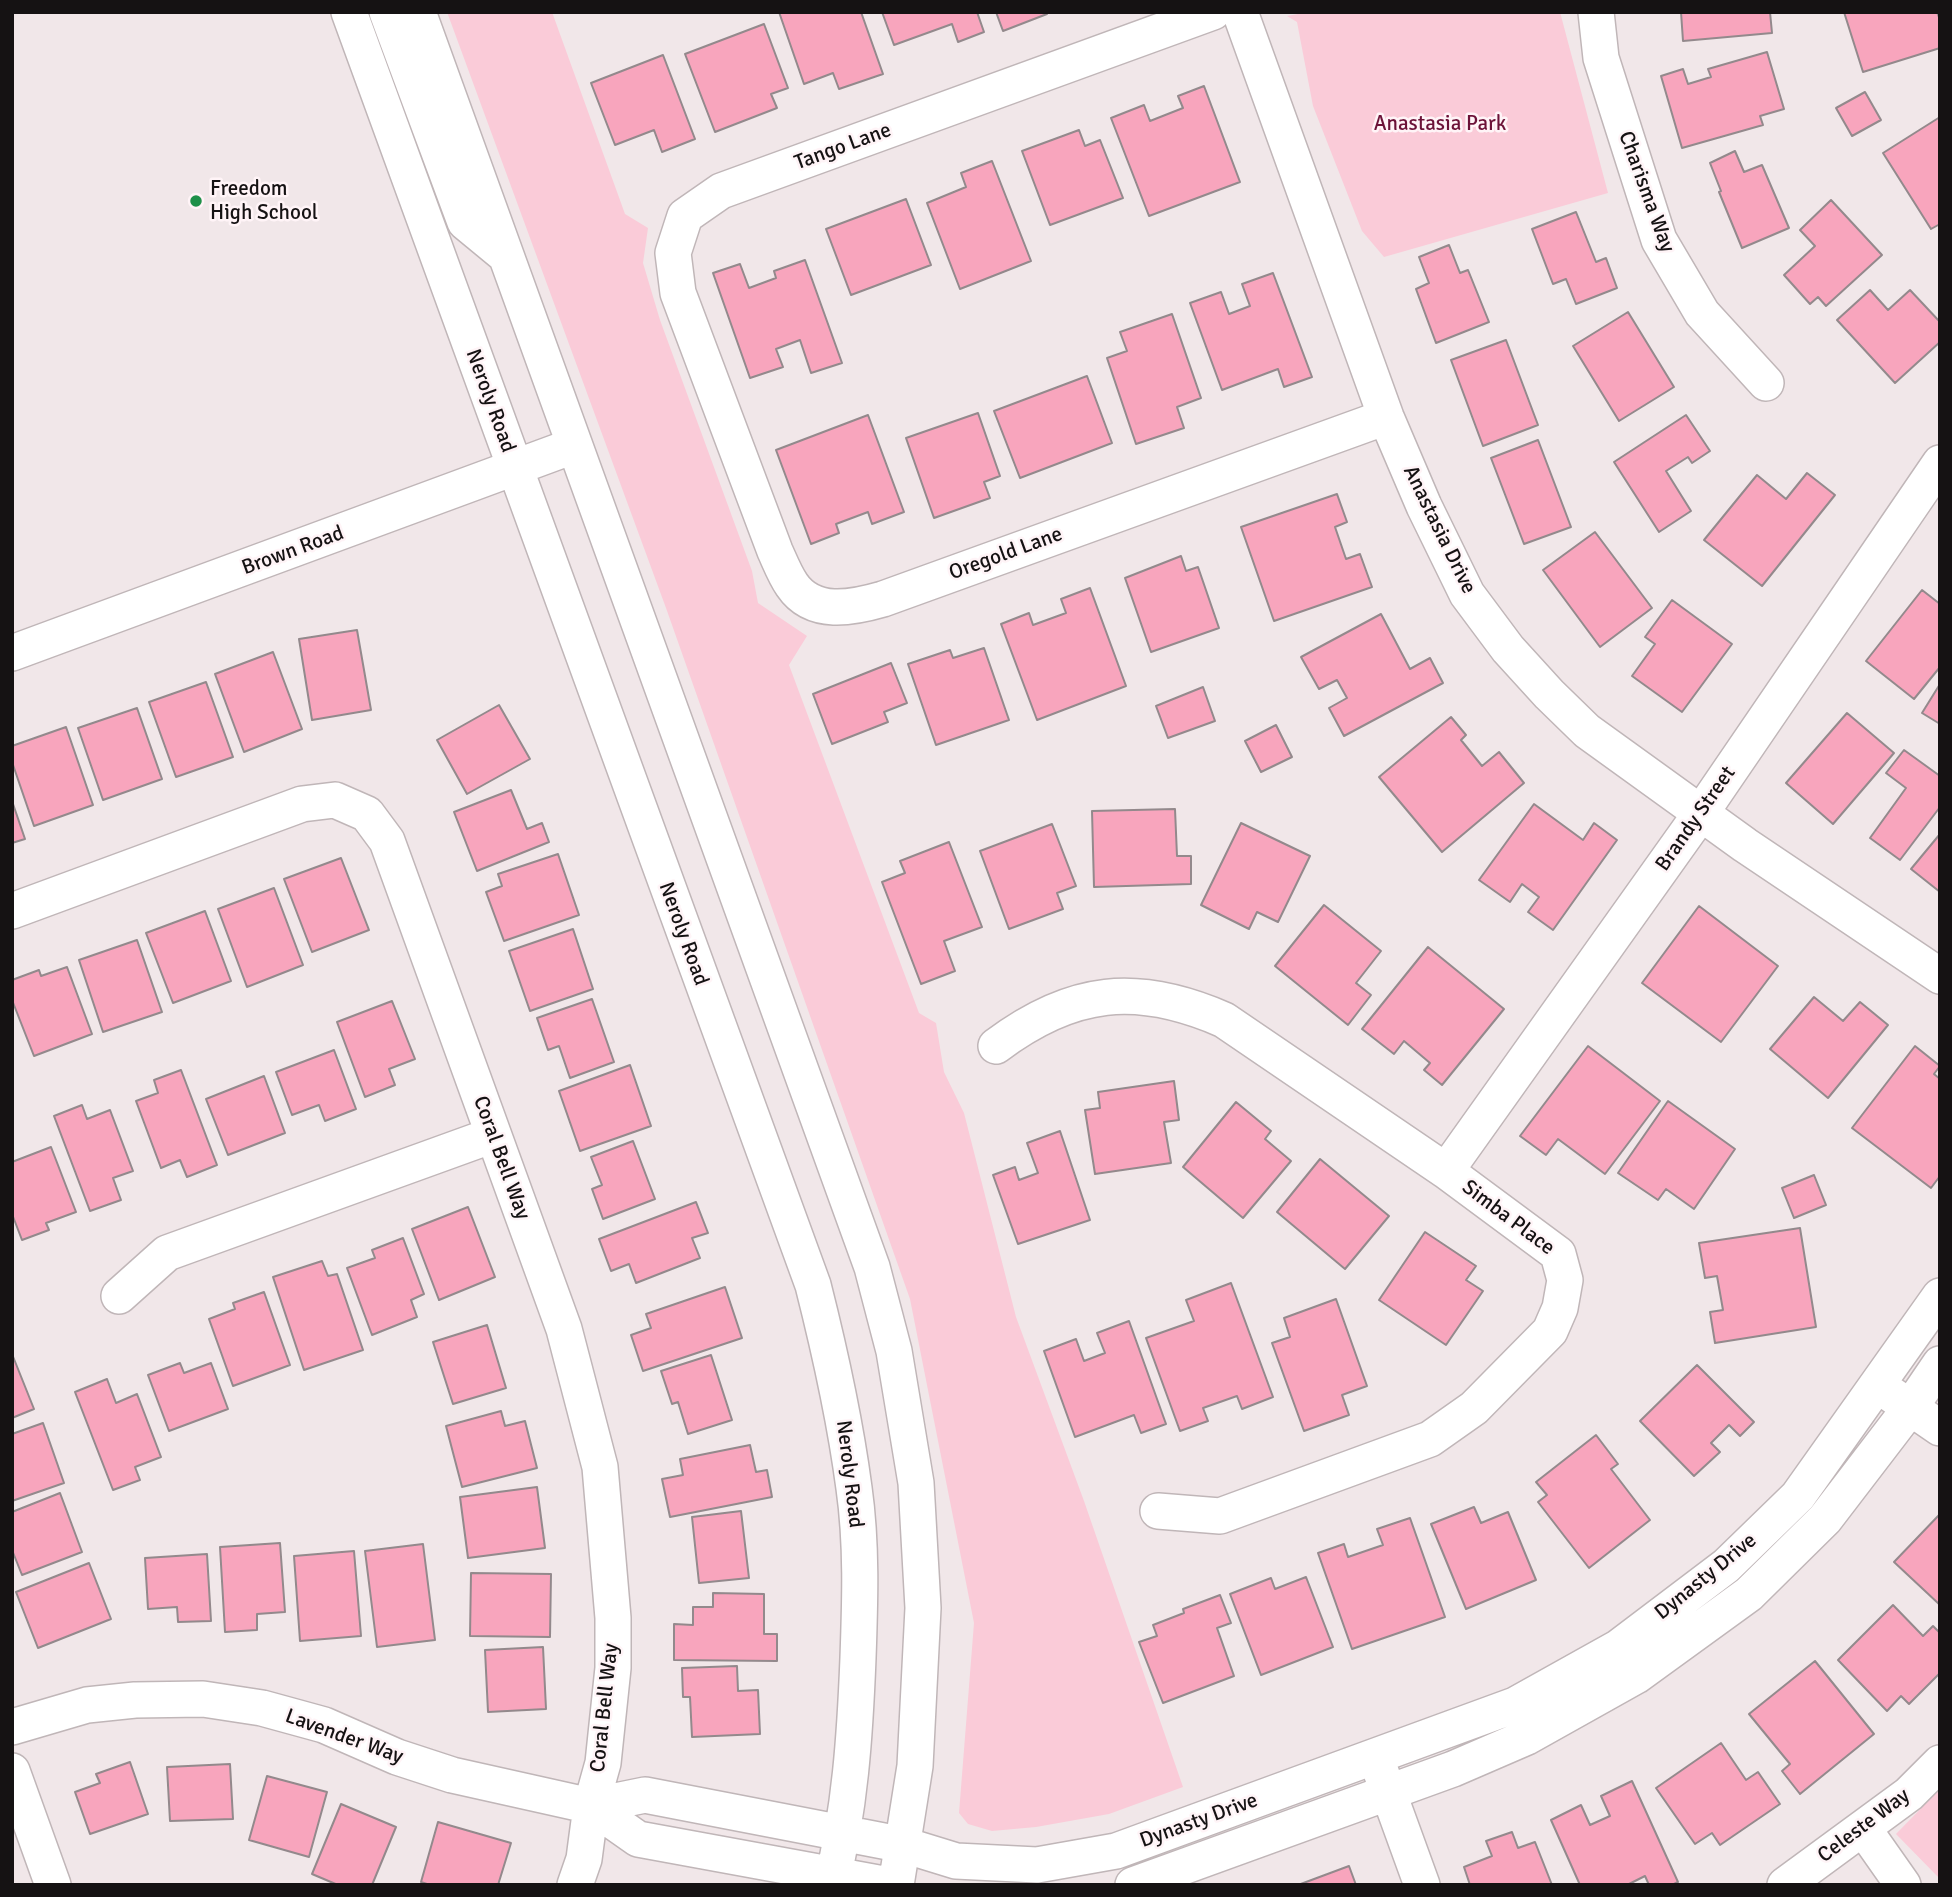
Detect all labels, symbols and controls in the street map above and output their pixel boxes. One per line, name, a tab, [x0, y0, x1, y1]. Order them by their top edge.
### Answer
park label: Anastasia Park	[1374, 111, 1506, 137]
street label: Tango Lane	[791, 118, 895, 176]
street label: Charisma Way	[1612, 128, 1680, 256]
place label: Freedom High School	[210, 176, 318, 226]
marker: Freedom High School	[188, 193, 204, 209]
street label: Neroly Road	[460, 346, 520, 456]
street label: Anastasia Drive	[1397, 462, 1481, 598]
street label: Brown Road	[239, 521, 347, 581]
street label: Oregold Lane	[946, 522, 1066, 586]
street label: Brandy Street	[1651, 762, 1741, 876]
street label: Neroly Road	[653, 879, 713, 989]
street label: Coral Bell Way	[467, 1093, 535, 1223]
street label: Simba Place	[1457, 1175, 1559, 1261]
street label: Neroly Road	[830, 1419, 868, 1529]
street label: Dynasty Drive	[1650, 1528, 1762, 1626]
street label: Coral Bell Way	[586, 1642, 624, 1774]
street label: Lavender Way	[282, 1704, 406, 1770]
street label: Celeste Way	[1813, 1783, 1915, 1869]
street label: Dynasty Drive	[1137, 1788, 1261, 1854]

